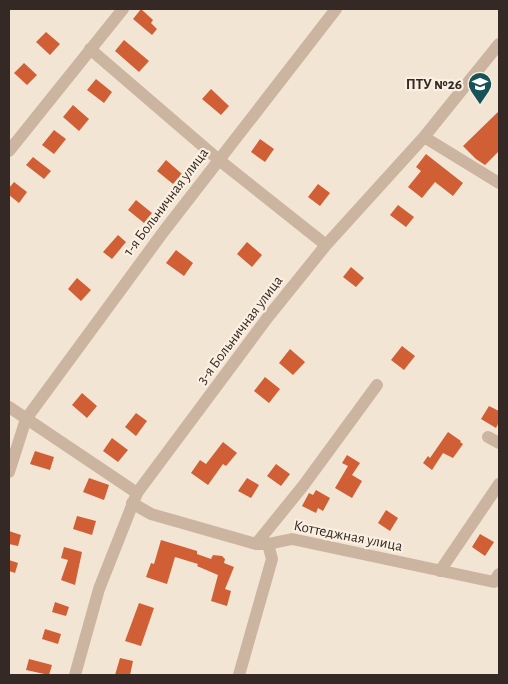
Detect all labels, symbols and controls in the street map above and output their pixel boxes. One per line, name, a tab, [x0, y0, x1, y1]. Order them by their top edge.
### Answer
school or university icon: ПТУ №26	[467, 71, 493, 105]
place label: ПТУ №26	[406, 77, 462, 92]
street label: 1-я Больничная улица	[121, 145, 211, 259]
street label: 3-я Больничная улица	[194, 273, 286, 387]
street label: Коттеджная улица	[292, 518, 404, 554]

